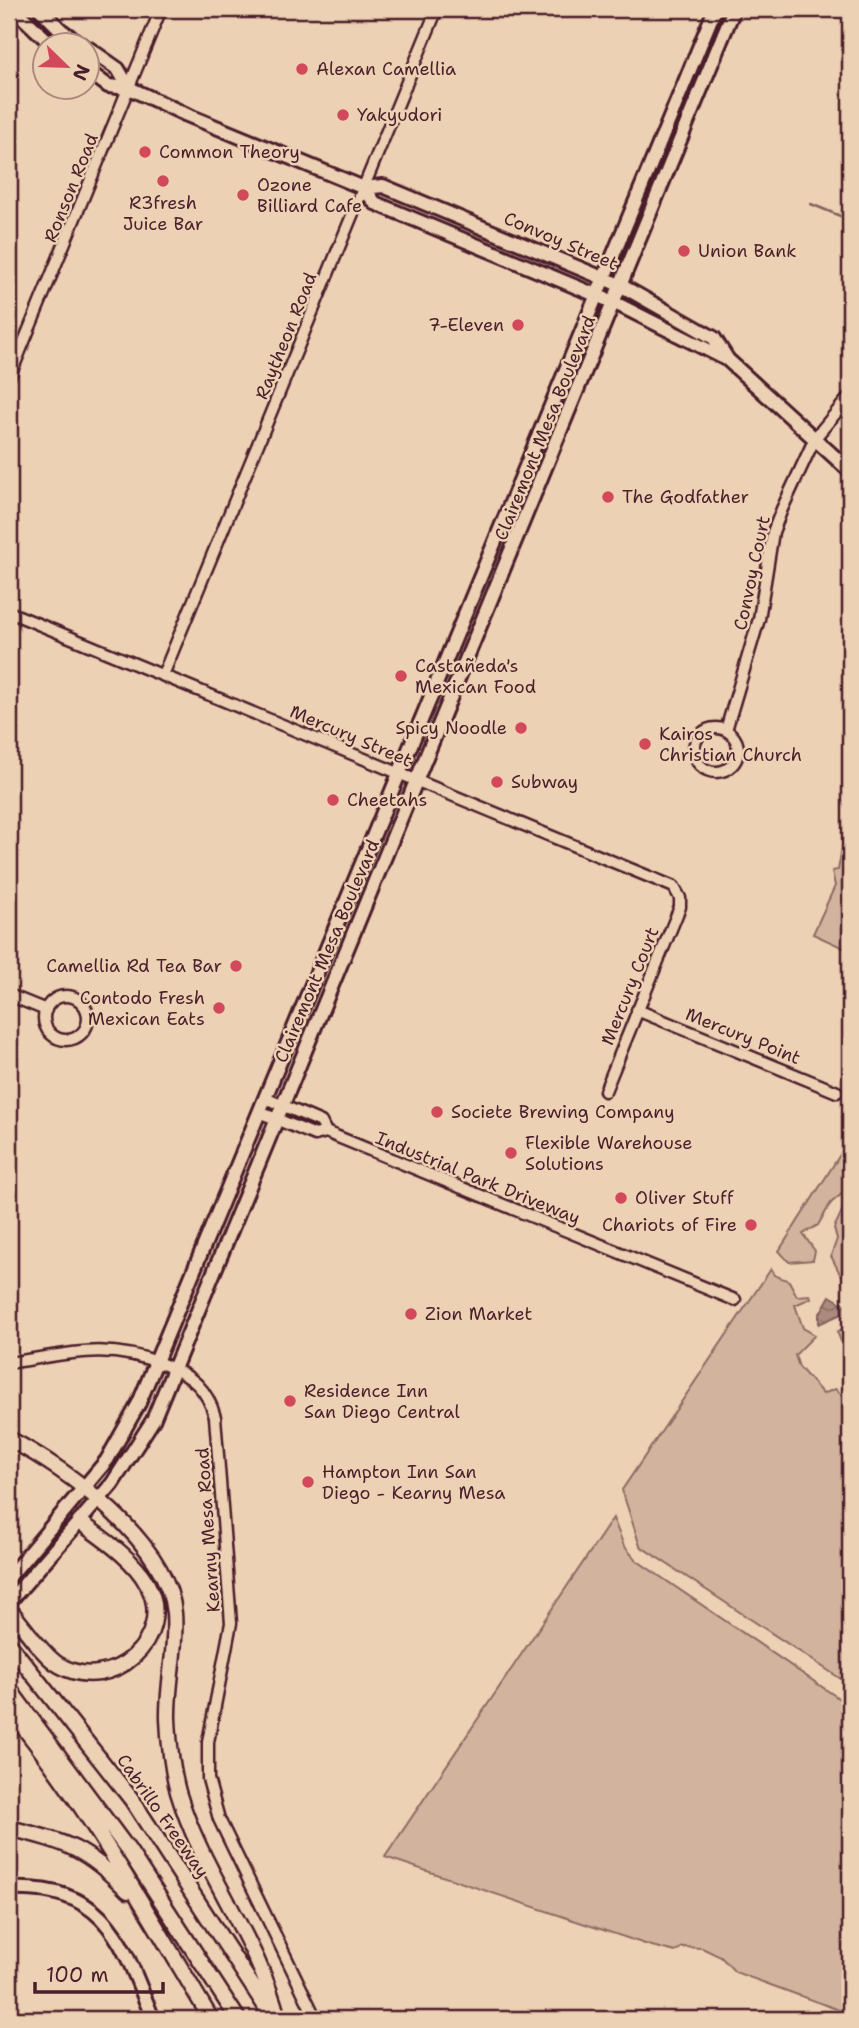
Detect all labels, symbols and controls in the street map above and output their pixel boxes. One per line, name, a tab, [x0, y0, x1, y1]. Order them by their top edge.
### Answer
north arrow	[32, 32, 102, 102]
place label: Alexan Camellia	[316, 57, 456, 81]
text: N	[67, 61, 96, 84]
marker: Alexan Camellia	[294, 61, 310, 77]
place label: Yakyudori	[357, 103, 442, 127]
marker: Yakyudori	[335, 107, 351, 123]
street label: Ronson Road	[38, 130, 104, 246]
place label: Common Theory	[159, 140, 300, 164]
marker: Common Theory	[137, 144, 153, 160]
marker: R3fresh Juice Bar	[155, 173, 171, 189]
place label: Ozone Billiard Cafe	[257, 173, 362, 218]
marker: Ozone Billiard Cafe	[235, 187, 251, 203]
place label: R3fresh Juice Bar	[123, 191, 203, 236]
street label: Convoy Street	[500, 206, 622, 276]
place label: Union Bank	[698, 239, 797, 263]
marker: Union Bank	[676, 243, 692, 259]
street label: Raytheon Road	[250, 269, 322, 403]
street label: Clairemont Mesa Boulevard	[489, 312, 601, 544]
place label: 7-Eleven	[428, 313, 504, 337]
marker: 7-Eleven	[510, 317, 526, 333]
place label: The Godfather	[622, 485, 749, 509]
marker: The Godfather	[600, 489, 616, 505]
street label: Convoy Court	[728, 513, 776, 633]
place label: Castañeda's Mexican Food	[415, 654, 536, 699]
marker: Castañeda's Mexican Food	[393, 668, 409, 684]
street label: Mercury Street	[286, 699, 416, 773]
place label: Spicy Noodle	[395, 716, 507, 740]
marker: Spicy Noodle	[513, 720, 529, 736]
place label: Kairos Christian Church	[659, 722, 802, 767]
marker: Kairos Christian Church	[637, 736, 653, 752]
place label: Subway	[511, 770, 578, 794]
marker: Subway	[489, 774, 505, 790]
place label: Cheetahs	[347, 788, 427, 812]
marker: Cheetahs	[325, 792, 341, 808]
street label: Clairemont Mesa Boulevard	[269, 836, 385, 1066]
street label: Mercury Court	[595, 923, 665, 1049]
place label: Camellia Rd Tea Bar	[46, 954, 222, 978]
marker: Camellia Rd Tea Bar	[228, 958, 244, 974]
place label: Contodo Fresh Mexican Eats	[80, 986, 205, 1031]
marker: Contodo Fresh Mexican Eats	[211, 1000, 227, 1016]
street label: Mercury Point	[682, 1002, 804, 1070]
place label: Societe Brewing Company	[451, 1100, 675, 1124]
marker: Societe Brewing Company	[429, 1104, 445, 1120]
street label: Industrial Park Driveway	[372, 1126, 584, 1230]
place label: Flexible Warehouse Solutions	[525, 1131, 693, 1176]
marker: Flexible Warehouse Solutions	[503, 1145, 519, 1161]
place label: Oliver Stuff	[635, 1186, 734, 1210]
marker: Oliver Stuff	[613, 1190, 629, 1206]
place label: Chariots of Fire	[602, 1213, 737, 1237]
marker: Chariots of Fire	[743, 1217, 759, 1233]
place label: Zion Market	[425, 1302, 532, 1326]
marker: Zion Market	[403, 1306, 419, 1322]
place label: Residence Inn San Diego Central	[304, 1379, 460, 1424]
marker: Residence Inn San Diego Central	[282, 1393, 298, 1409]
street label: Kearny Mesa Road	[190, 1447, 226, 1613]
place label: Hampton Inn San Diego - Kearny Mesa	[322, 1460, 506, 1505]
marker: Hampton Inn San Diego - Kearny Mesa	[300, 1474, 316, 1490]
street label: Cabrillo Freeway	[111, 1749, 215, 1883]
scale bar	[35, 1951, 163, 1995]
text: 100 m	[46, 1961, 109, 1989]

